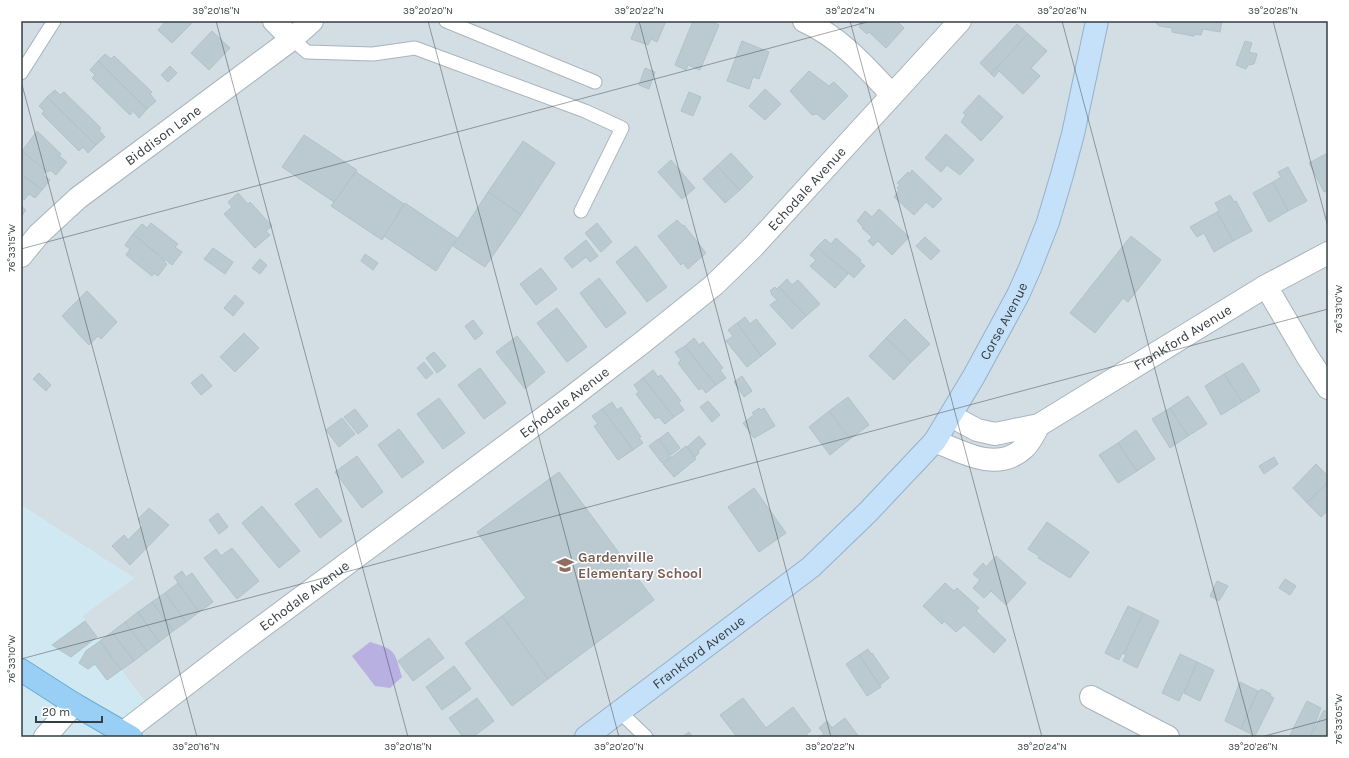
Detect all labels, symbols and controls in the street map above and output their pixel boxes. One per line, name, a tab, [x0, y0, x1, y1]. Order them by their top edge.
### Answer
text: 39°20'18"N	[192, 5, 240, 17]
text: 39°20'20"N	[403, 5, 453, 17]
text: 39°20'22"N	[614, 5, 664, 17]
text: 39°20'24"N	[825, 5, 875, 17]
text: 39°20'26"N	[1037, 5, 1087, 17]
text: 39°20'28"N	[1248, 5, 1298, 17]
street label: Biddison Lane	[121, 101, 204, 169]
street label: Echodale Avenue	[764, 143, 849, 234]
text: 76°33'15"W	[6, 224, 18, 272]
street label: Corse Avenue	[976, 280, 1031, 363]
text: 76°33'10"W	[1333, 285, 1345, 333]
street label: Frankford Avenue	[1130, 301, 1234, 374]
street label: Echodale Avenue	[516, 363, 612, 441]
place label: Gardenville Elementary School	[578, 549, 702, 582]
school or university icon: Gardenville Elementary School	[555, 555, 575, 575]
street label: Echodale Avenue	[256, 557, 352, 634]
street label: Frankford Avenue	[649, 612, 748, 692]
text: 76°33'10"W	[6, 635, 18, 683]
text: 76°33'05"W	[1333, 694, 1345, 744]
scale bar	[36, 698, 102, 724]
text: 20 m	[42, 705, 70, 719]
text: 39°20'16"N	[172, 741, 220, 753]
text: 39°20'18"N	[384, 741, 432, 753]
text: 39°20'20"N	[594, 741, 644, 753]
text: 39°20'22"N	[805, 741, 855, 753]
text: 39°20'24"N	[1017, 741, 1067, 753]
text: 39°20'26"N	[1228, 741, 1278, 753]

